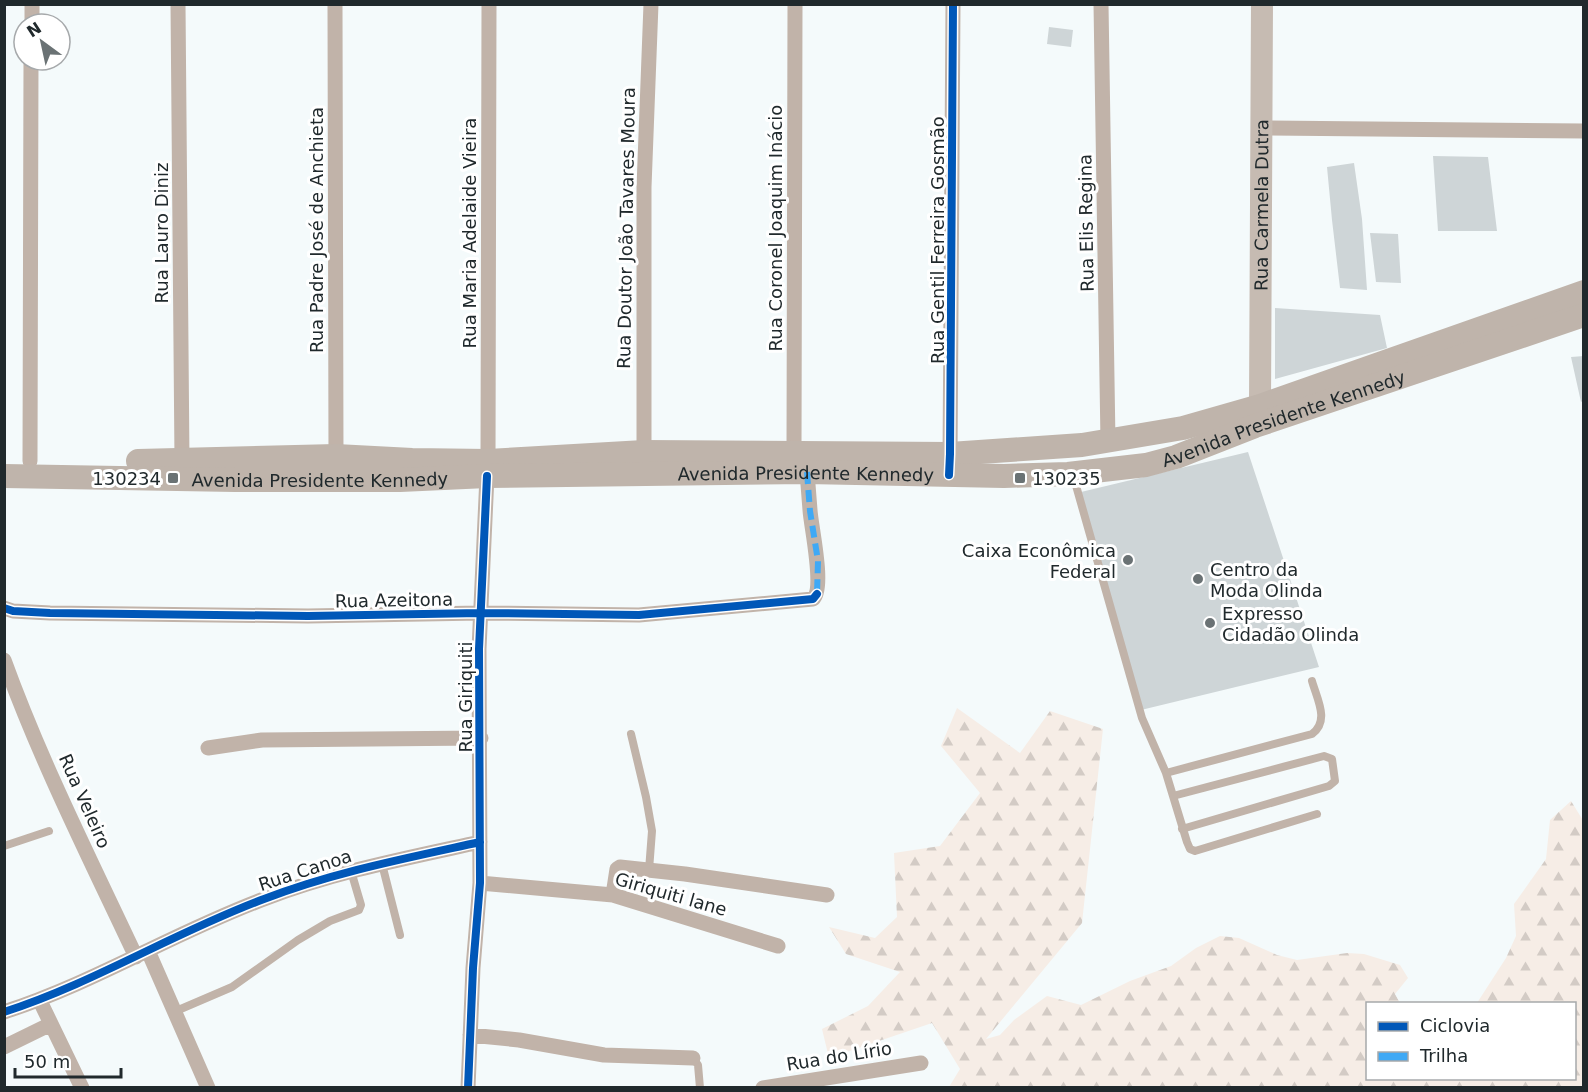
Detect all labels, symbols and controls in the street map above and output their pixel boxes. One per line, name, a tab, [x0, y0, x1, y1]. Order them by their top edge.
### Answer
north arrow	[12, 12, 72, 72]
text: N	[23, 18, 45, 41]
street label: Rua Doutor João Tavares Moura	[613, 87, 639, 369]
street label: Rua Coronel Joaquim Inácio	[765, 105, 786, 351]
street label: Rua Padre José de Anchieta	[306, 107, 327, 353]
street label: Rua Gentil Ferreira Gosmão	[927, 116, 948, 364]
street label: Rua Maria Adelaide Vieira	[459, 118, 480, 348]
street label: Rua Carmela Dutra	[1250, 119, 1272, 291]
street label: Rua Elis Regina	[1074, 154, 1098, 292]
street label: Rua Lauro Diniz	[151, 163, 172, 303]
street label: Avenida Presidente Kennedy	[1160, 366, 1408, 471]
street label: Avenida Presidente Kennedy	[677, 461, 935, 485]
street label: Avenida Presidente Kennedy	[192, 467, 449, 491]
place label: 130234	[92, 468, 161, 489]
place label: 130235	[1032, 468, 1101, 489]
marker: 130234	[166, 471, 180, 485]
marker: 130235	[1013, 471, 1027, 485]
place label: Caixa Econômica Federal	[962, 540, 1116, 582]
marker: Caixa Econômica Federal	[1121, 553, 1135, 567]
place label: Centro da Moda Olinda	[1210, 559, 1323, 601]
marker: Centro da Moda Olinda	[1191, 572, 1205, 586]
street label: Rua Azeitona	[335, 588, 453, 612]
place label: Expresso Cidadão Olinda	[1222, 603, 1359, 645]
marker: Expresso Cidadão Olinda	[1203, 616, 1217, 630]
street label: Rua Giriquiti	[455, 641, 476, 753]
street label: Rua Veleiro	[55, 751, 115, 851]
street label: Rua Canoa	[256, 845, 354, 895]
street label: Giriquiti lane	[613, 868, 729, 920]
legend	[1366, 1002, 1576, 1080]
text: Ciclovia	[1420, 1015, 1490, 1036]
street label: Rua do Lírio	[785, 1037, 893, 1075]
scale bar	[15, 1041, 122, 1079]
text: Trilha	[1419, 1045, 1468, 1066]
text: 50 m	[24, 1051, 70, 1072]

